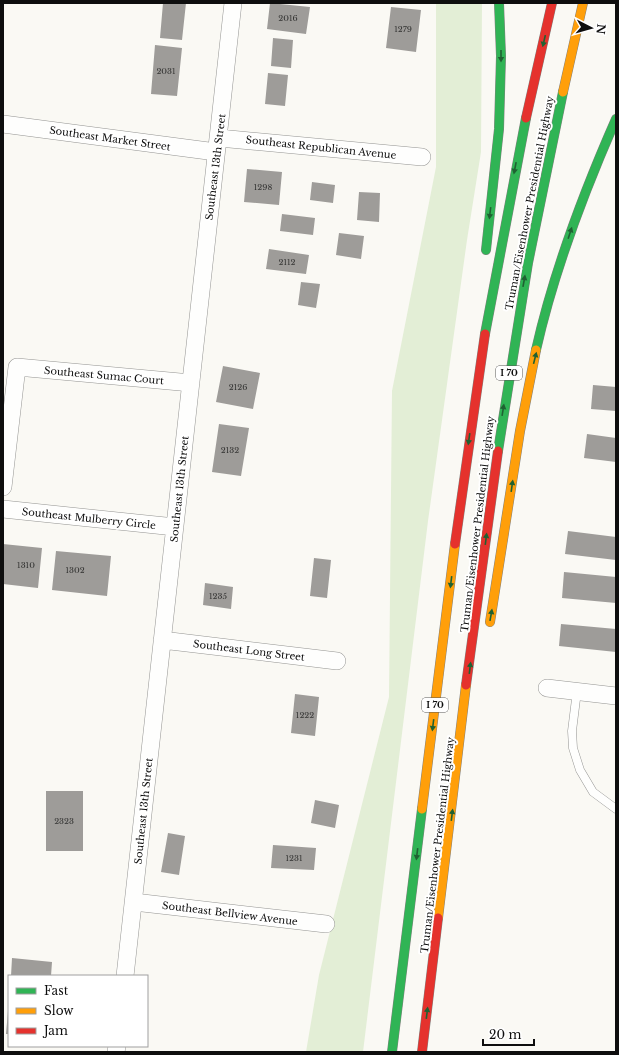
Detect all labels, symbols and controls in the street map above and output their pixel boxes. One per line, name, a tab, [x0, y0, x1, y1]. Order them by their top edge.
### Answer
north arrow	[571, 8, 611, 48]
house number: 2016	[278, 13, 298, 23]
text: N	[593, 23, 608, 36]
house number: 1279	[394, 24, 412, 34]
one-way arrow	[540, 35, 546, 47]
one-way arrow	[498, 50, 504, 63]
house number: 2031	[156, 66, 176, 76]
street label: Truman/Eisenhower Presidential Highway	[502, 94, 557, 311]
street label: Southeast 13th Street	[203, 113, 228, 221]
street label: Southeast Market Street	[48, 124, 172, 153]
street label: Southeast Republican Avenue	[245, 133, 397, 162]
one-way arrow	[512, 162, 518, 174]
house number: 1298	[254, 182, 272, 192]
one-way arrow	[487, 207, 493, 220]
one-way arrow	[567, 227, 573, 239]
house number: 2112	[279, 257, 296, 267]
one-way arrow	[521, 275, 527, 287]
one-way arrow	[532, 352, 538, 365]
street label: Southeast Sumac Court	[43, 364, 165, 387]
road number: I 70	[496, 366, 522, 380]
house number: 2126	[229, 382, 247, 392]
one-way arrow	[500, 404, 506, 416]
street label: Truman/Eisenhower Presidential Highway	[458, 415, 497, 633]
one-way arrow	[466, 433, 472, 445]
street label: Southeast 13th Street	[167, 435, 192, 543]
house number: 2132	[221, 445, 239, 455]
one-way arrow	[509, 480, 515, 492]
street label: Southeast Mulberry Circle	[21, 505, 157, 532]
one-way arrow	[483, 532, 489, 545]
house number: 1310	[17, 560, 35, 570]
house number: 1302	[65, 565, 85, 575]
one-way arrow	[447, 576, 454, 588]
house number: 1235	[209, 591, 227, 601]
one-way arrow	[488, 608, 494, 621]
street label: Southeast Long Street	[192, 637, 306, 664]
one-way arrow	[467, 661, 473, 674]
road number: I 70	[422, 698, 448, 712]
house number: 1222	[296, 710, 314, 720]
one-way arrow	[430, 719, 436, 731]
street label: Truman/Eisenhower Presidential Highway	[418, 736, 457, 954]
street label: Southeast 13th Street	[131, 757, 156, 865]
one-way arrow	[448, 809, 455, 821]
house number: 2323	[54, 816, 74, 826]
one-way arrow	[414, 848, 420, 860]
house number: 1231	[286, 853, 303, 863]
street label: Southeast Bellview Avenue	[161, 899, 299, 928]
legend	[8, 975, 148, 1047]
text: Fast	[44, 983, 69, 998]
text: Slow	[44, 1003, 74, 1018]
one-way arrow	[424, 1007, 430, 1019]
scale bar	[483, 1021, 534, 1047]
text: Jam	[42, 1023, 68, 1038]
text: 20 m	[489, 1027, 521, 1042]

